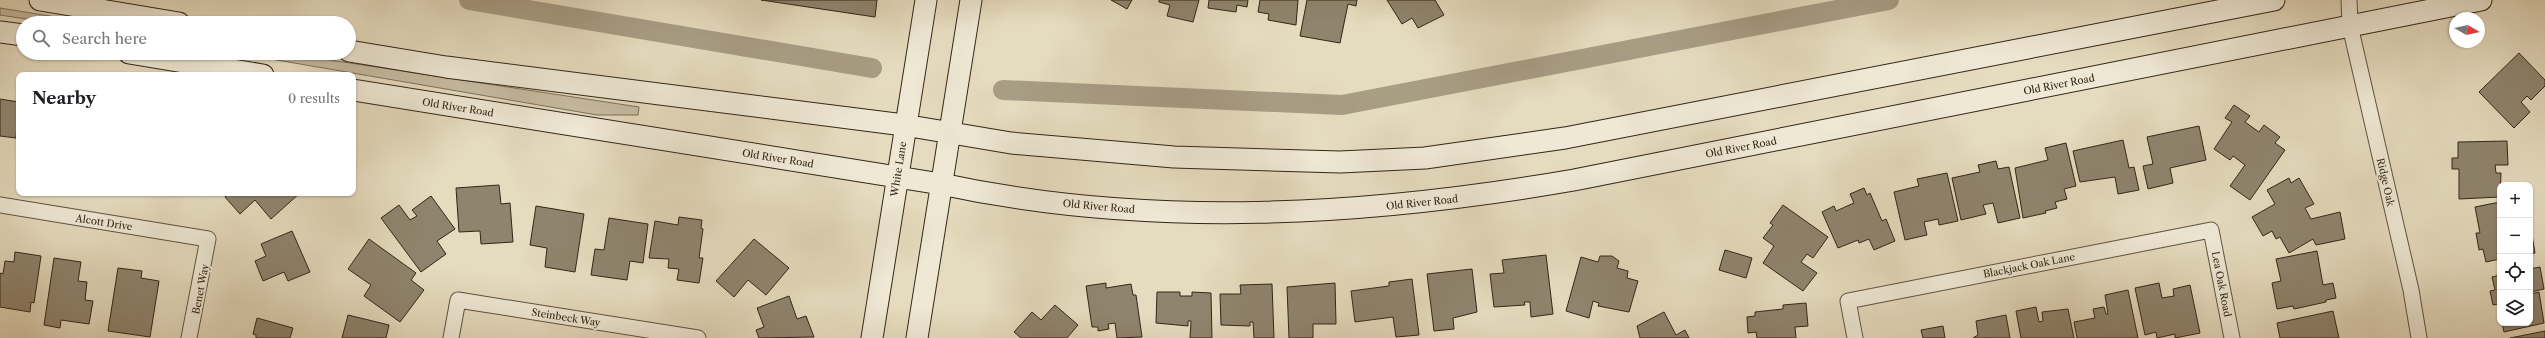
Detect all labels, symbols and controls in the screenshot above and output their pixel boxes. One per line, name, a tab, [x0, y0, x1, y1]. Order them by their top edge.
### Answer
north arrow	[2449, 12, 2485, 48]
search box	[16, 16, 356, 60]
icon: search	[30, 27, 52, 49]
text: Search here	[62, 29, 147, 48]
street label: Old River Road	[2022, 71, 2096, 98]
text: Nearby	[32, 88, 96, 108]
text: 0 results	[288, 90, 340, 106]
street label: Old River Road	[421, 95, 495, 120]
street label: Old River Road	[1704, 134, 1778, 161]
street label: White Lane	[888, 140, 909, 199]
street label: Old River Road	[741, 146, 815, 171]
street label: Ridge Oak	[2374, 157, 2398, 209]
map controls	[2497, 182, 2533, 326]
button: +	[2497, 182, 2533, 218]
street label: Old River Road	[1385, 192, 1459, 213]
street label: Old River Road	[1062, 197, 1136, 216]
street label: Alcott Drive	[74, 211, 134, 233]
button: −	[2497, 218, 2533, 254]
street label: Blackjack Oak Lane	[1982, 250, 2077, 281]
street label: Lea Oak Road	[2209, 250, 2234, 318]
button: locate	[2497, 254, 2533, 290]
street label: Benet Way	[189, 262, 212, 315]
button: layers	[2497, 290, 2533, 326]
street label: Steinbeck Way	[530, 306, 602, 329]

